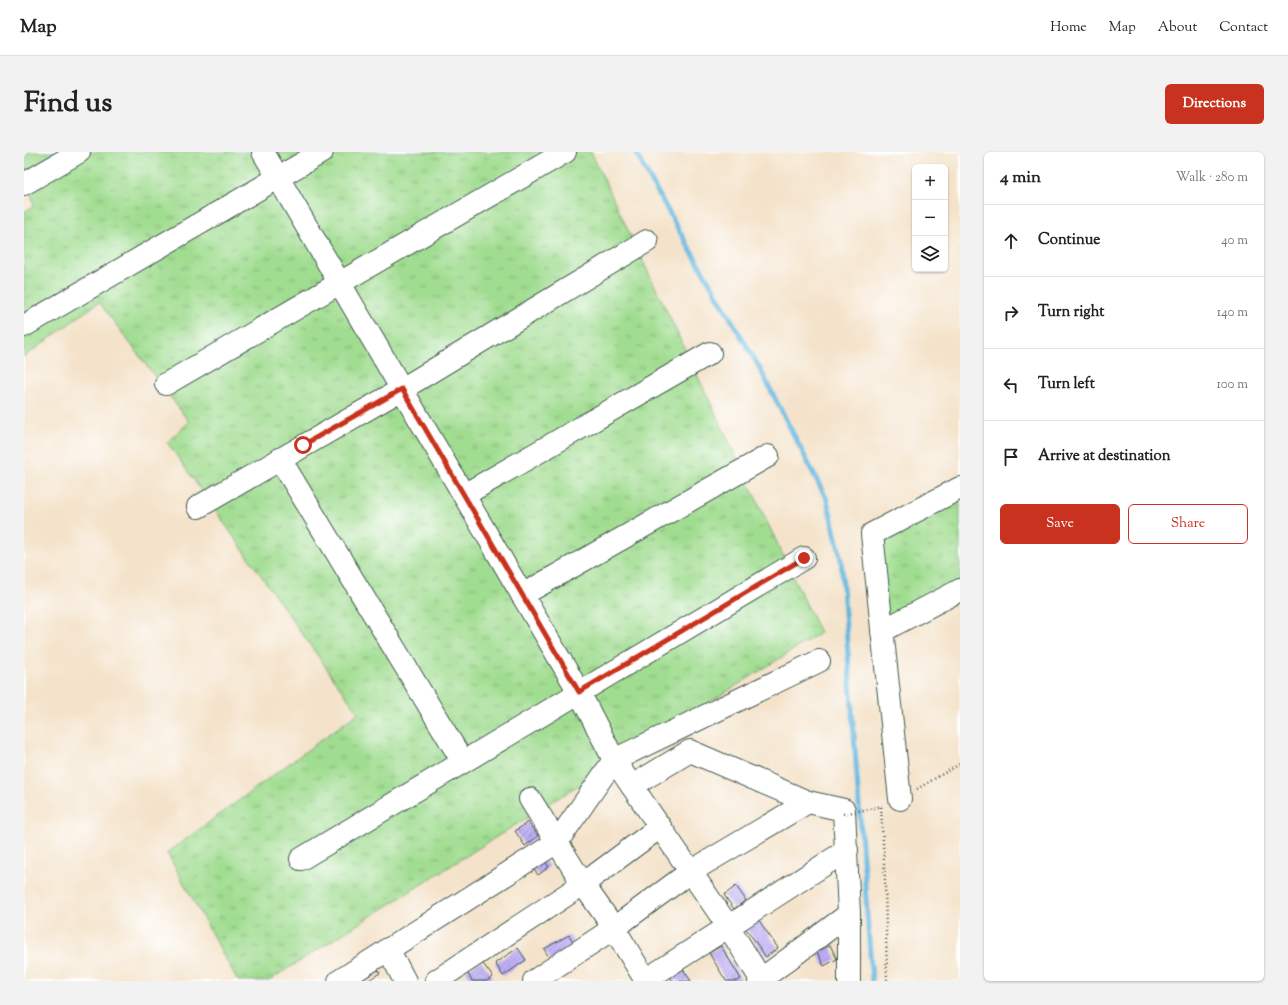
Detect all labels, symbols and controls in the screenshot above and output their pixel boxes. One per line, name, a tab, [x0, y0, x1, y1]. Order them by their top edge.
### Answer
text: Map	[20, 14, 57, 41]
text: Home	[1050, 18, 1087, 38]
text: Map	[1109, 18, 1136, 38]
text: About	[1158, 18, 1197, 38]
text: Contact	[1219, 18, 1268, 38]
text: Find us	[24, 84, 112, 124]
button: Directions	[1165, 84, 1264, 124]
map controls	[912, 164, 948, 272]
button: +	[912, 164, 948, 200]
text: 4 min	[1000, 166, 1041, 190]
text: Walk · 280 m	[1176, 169, 1248, 187]
button: −	[912, 200, 948, 236]
icon: ahead	[1000, 230, 1022, 252]
text: Continue	[1038, 230, 1100, 251]
text: 40 m	[1221, 232, 1248, 250]
button: layers	[912, 236, 948, 272]
icon: right	[1000, 302, 1022, 324]
text: Turn right	[1038, 302, 1104, 323]
text: 140 m	[1217, 304, 1248, 322]
icon: left	[1000, 374, 1022, 396]
text: Turn left	[1038, 374, 1095, 395]
text: 100 m	[1216, 376, 1248, 394]
route start	[294, 436, 312, 454]
icon: arrive	[1000, 446, 1022, 468]
text: Arrive at destination	[1038, 446, 1171, 467]
button: Save	[1000, 504, 1120, 544]
button: Share	[1128, 504, 1248, 544]
route end	[795, 549, 813, 567]

